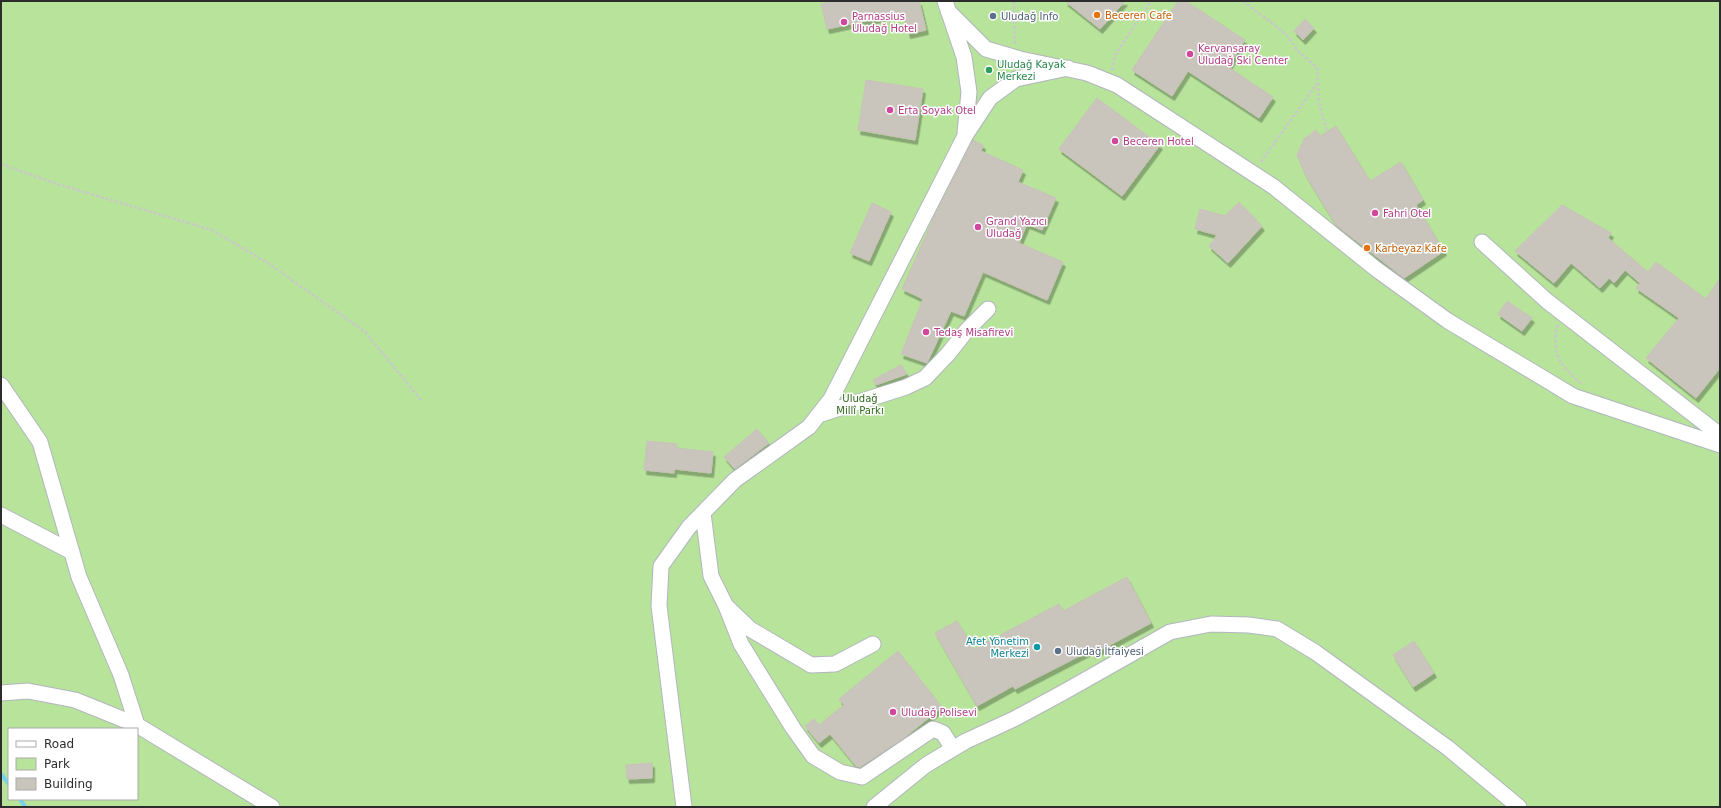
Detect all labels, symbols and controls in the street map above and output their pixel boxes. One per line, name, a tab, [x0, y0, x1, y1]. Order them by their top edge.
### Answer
marker: Beceren Cafe	[1092, 10, 1102, 20]
place label: Beceren Cafe	[1105, 10, 1172, 21]
place label: Parnassius Uludağ Hotel	[852, 11, 917, 34]
marker: Uludağ Info	[988, 11, 998, 21]
place label: Uludağ Info	[1001, 11, 1058, 22]
marker: Parnassius Uludağ Hotel	[839, 17, 849, 27]
place label: Kervansaray Uludağ Ski Center	[1198, 43, 1289, 66]
marker: Kervansaray Uludağ Ski Center	[1185, 49, 1195, 59]
place label: Uludağ Kayak Merkezi	[997, 59, 1066, 82]
marker: Uludağ Kayak Merkezi	[984, 65, 994, 75]
marker: Erta Soyak Otel	[885, 105, 895, 115]
place label: Erta Soyak Otel	[898, 105, 976, 116]
marker: Beceren Hotel	[1110, 136, 1120, 146]
place label: Beceren Hotel	[1123, 136, 1194, 147]
marker: Fahri Otel	[1370, 208, 1380, 218]
place label: Fahri Otel	[1383, 208, 1431, 219]
place label: Grand Yazıcı Uludağ	[986, 216, 1047, 239]
marker: Grand Yazıcı Uludağ	[973, 222, 983, 232]
marker: Karbeyaz Kafe	[1362, 243, 1372, 253]
place label: Karbeyaz Kafe	[1375, 243, 1447, 254]
marker: Tedaş Misafirevi	[921, 327, 931, 337]
place label: Tedaş Misafirevi	[933, 327, 1013, 338]
park label: Uludağ Millî Parkı	[836, 393, 884, 416]
place label: Afet Yönetim Merkezi	[966, 636, 1029, 659]
marker: Afet Yönetim Merkezi	[1032, 642, 1042, 652]
place label: Uludağ İtfaiyesi	[1066, 645, 1144, 657]
marker: Uludağ İtfaiyesi	[1053, 646, 1063, 656]
marker: Uludağ Polisevi	[888, 707, 898, 717]
place label: Uludağ Polisevi	[901, 707, 977, 718]
legend	[8, 728, 138, 800]
text: Road	[44, 737, 74, 751]
text: Park	[44, 757, 70, 771]
text: Building	[44, 777, 93, 791]

